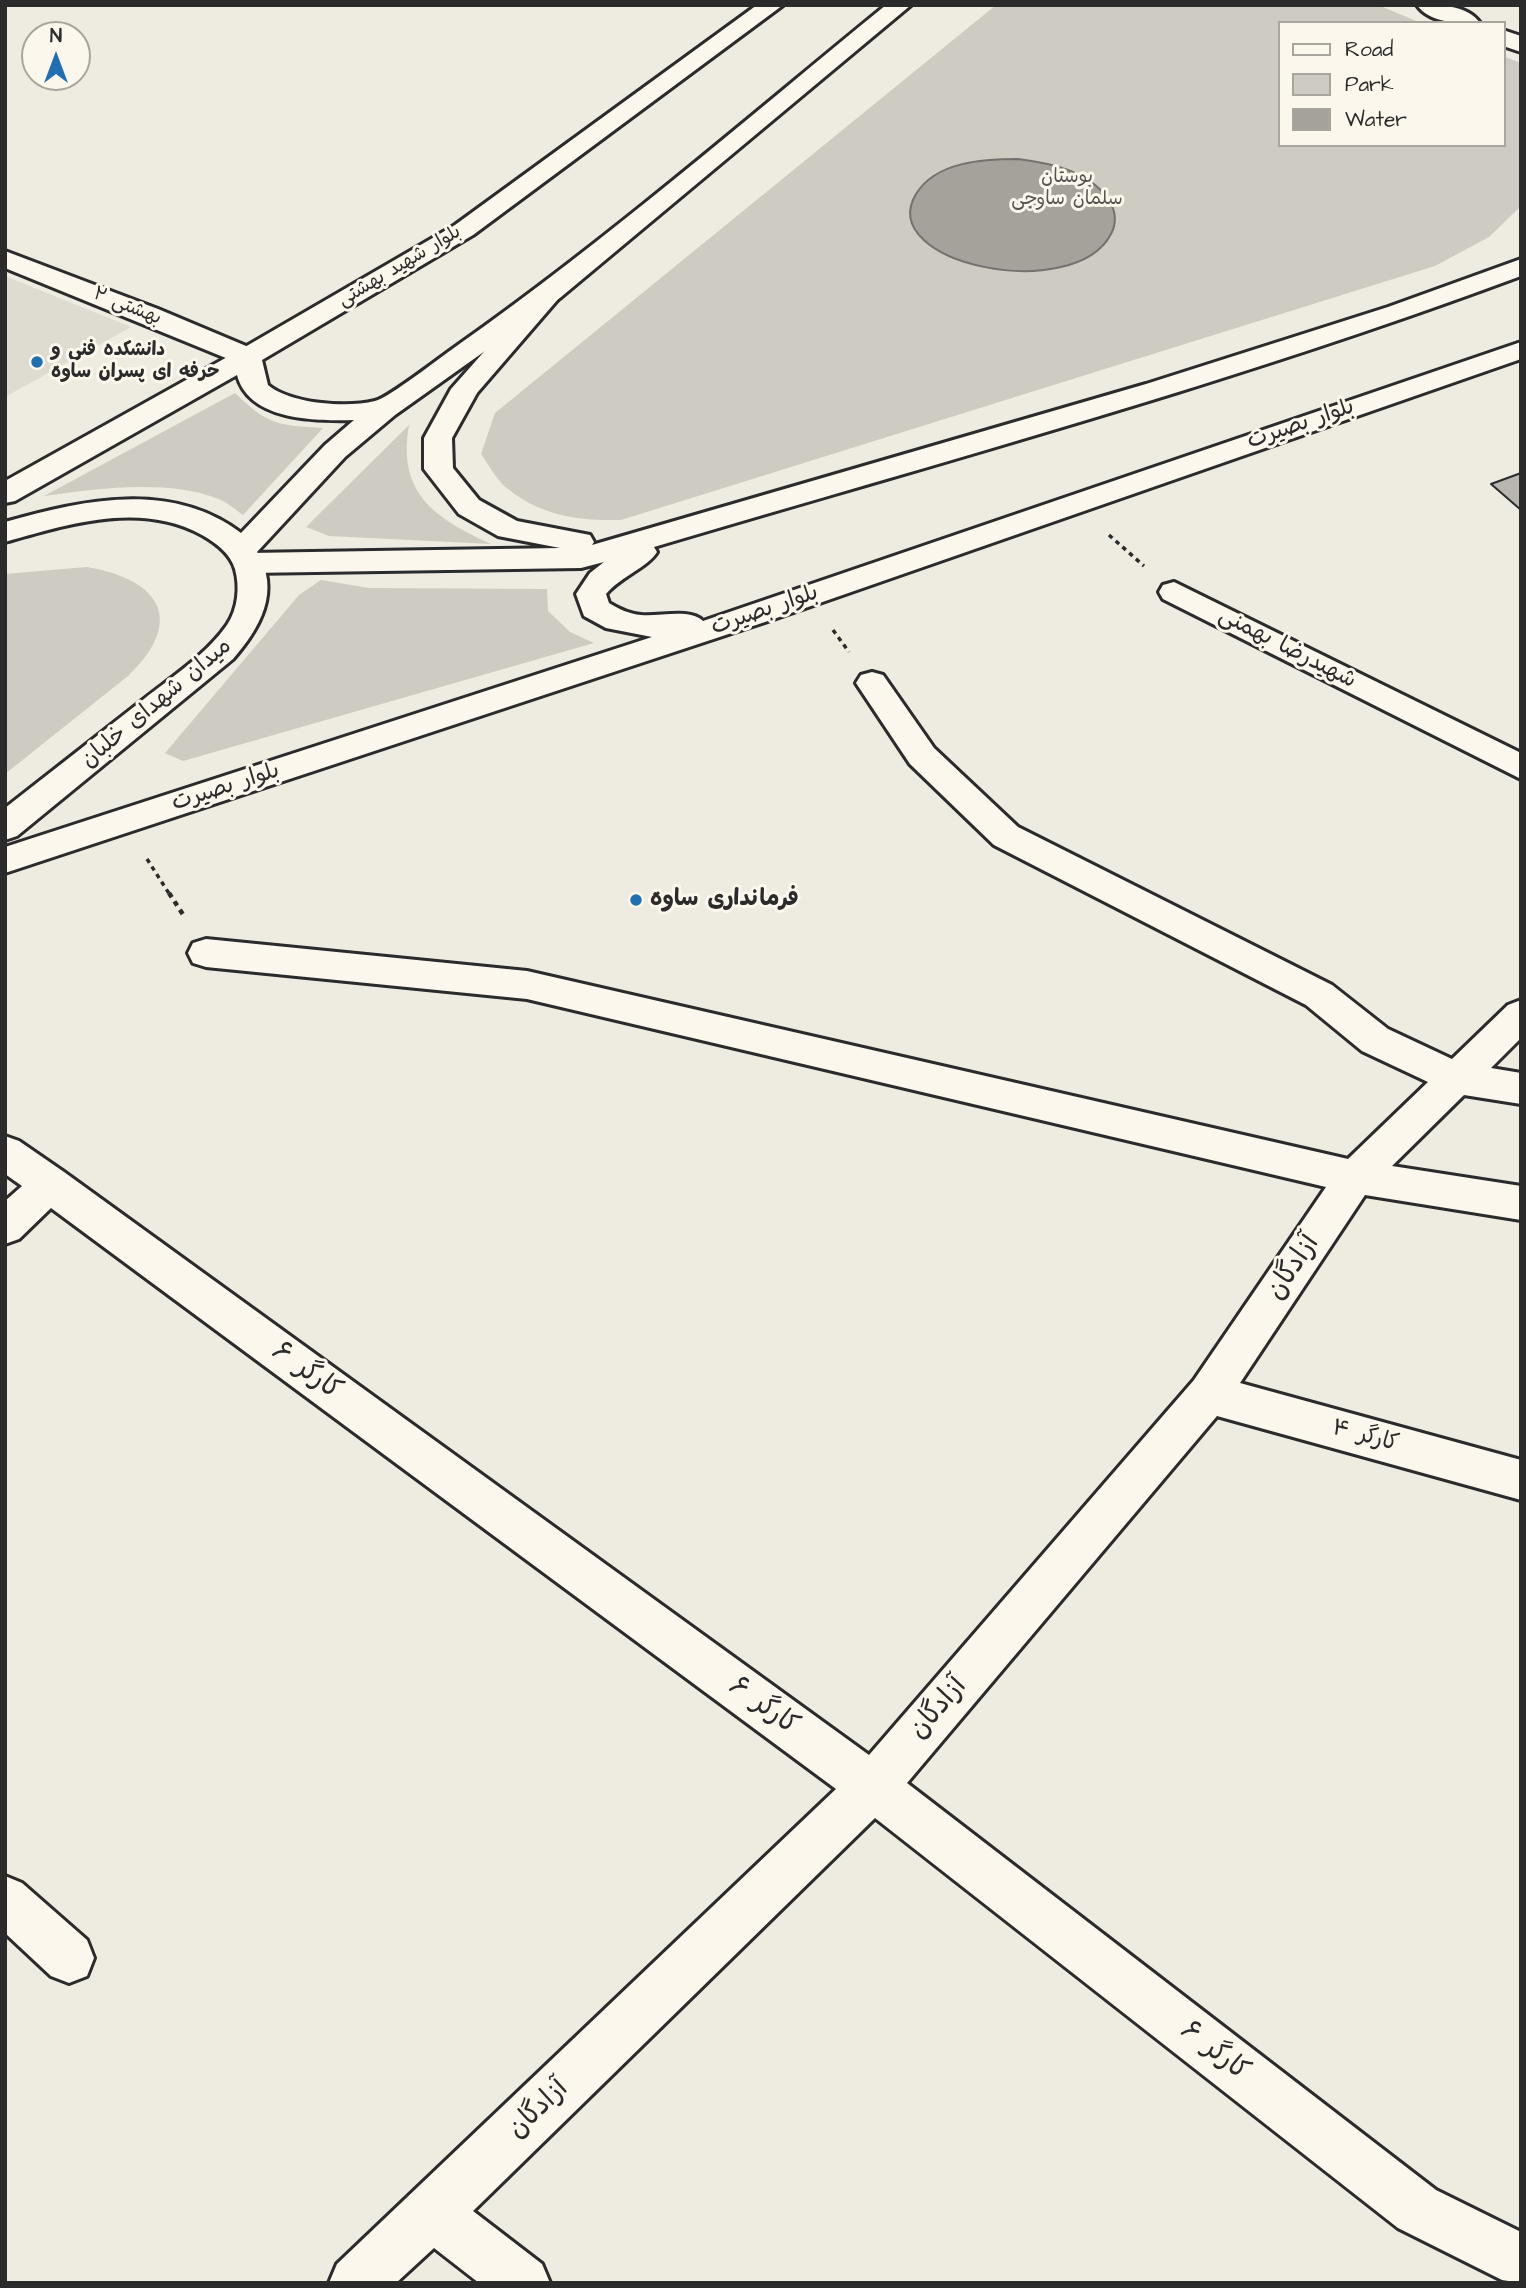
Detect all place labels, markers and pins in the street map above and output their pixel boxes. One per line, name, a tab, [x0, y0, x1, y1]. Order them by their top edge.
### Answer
place label: دانشکده فنی و حرفه ای پسران ساوه	[51, 340, 219, 384]
marker: دانشکده فنی و حرفه ای پسران ساوه	[29, 354, 45, 370]
place label: فرمانداری ساوه	[650, 886, 799, 914]
marker: فرمانداری ساوه	[628, 892, 644, 908]

